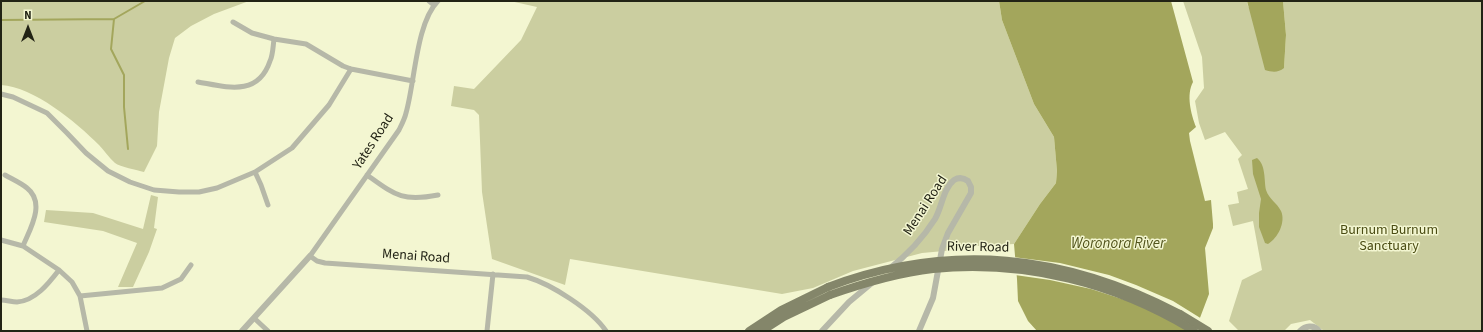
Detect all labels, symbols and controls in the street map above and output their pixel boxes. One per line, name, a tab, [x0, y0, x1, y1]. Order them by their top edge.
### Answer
north arrow	[8, 8, 48, 48]
text: N	[24, 8, 32, 23]
street label: Yates Road	[350, 111, 398, 173]
street label: Menai Road	[900, 173, 952, 239]
park label: Burnum Burnum Sanctuary	[1340, 223, 1438, 256]
water label: Woronora River	[1071, 236, 1165, 254]
street label: River Road	[947, 239, 1009, 257]
street label: Menai Road	[381, 246, 451, 268]

